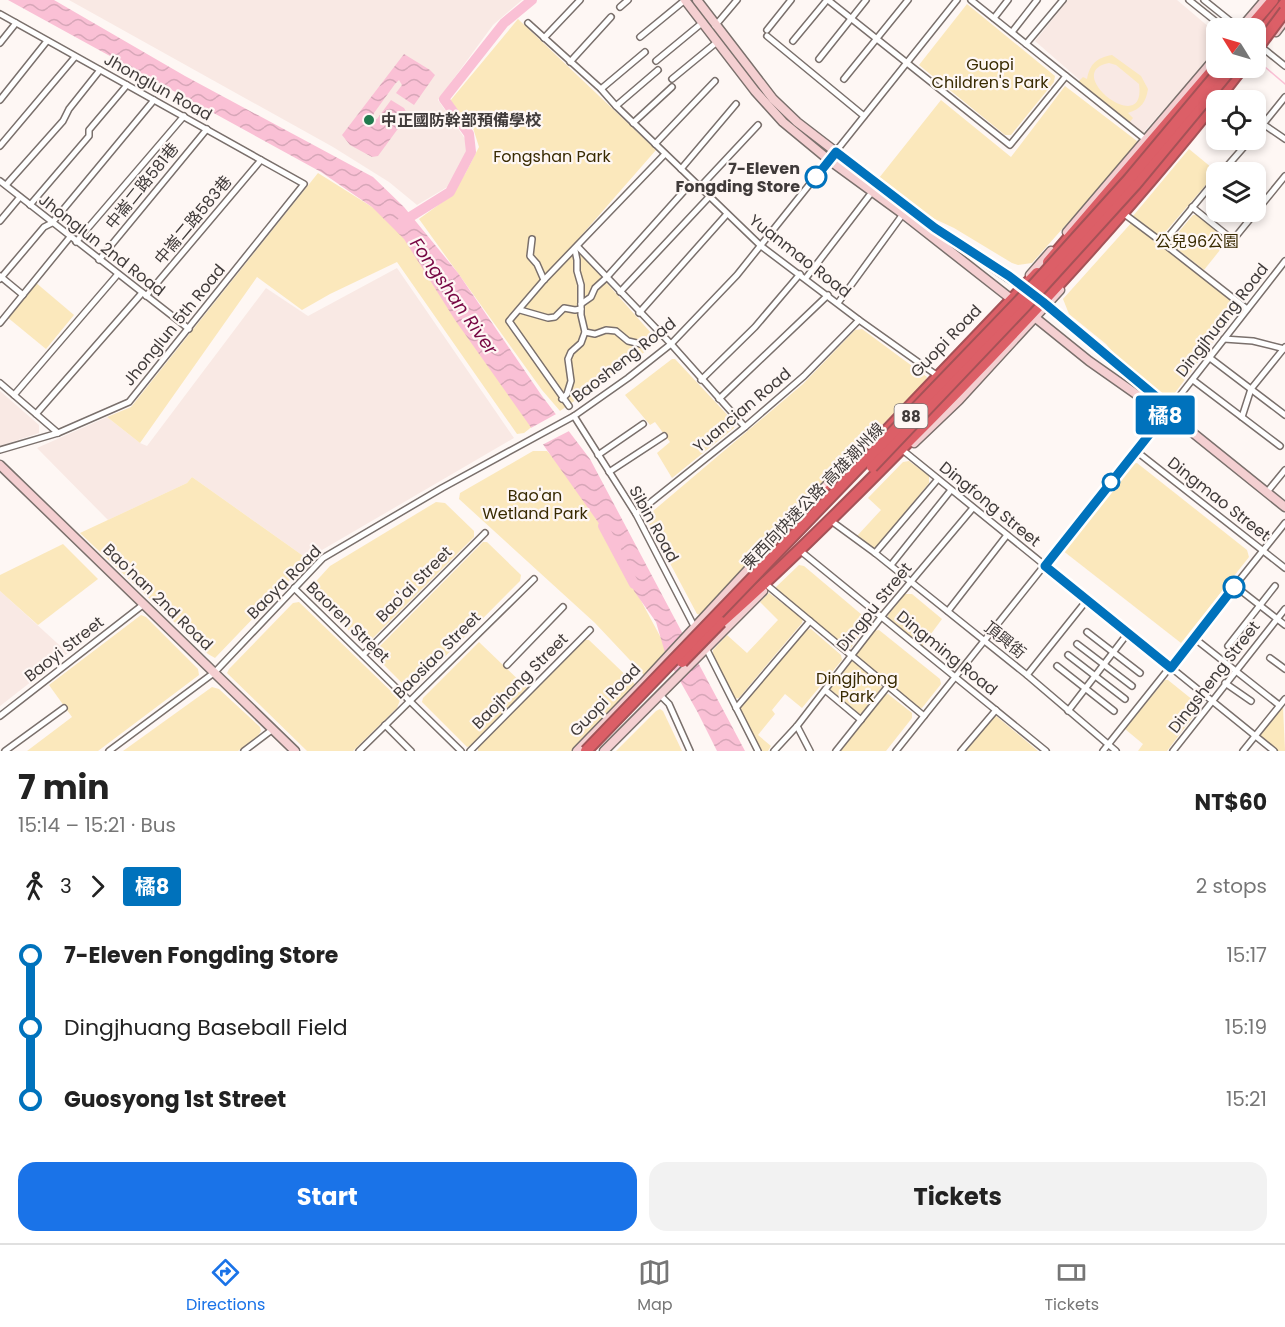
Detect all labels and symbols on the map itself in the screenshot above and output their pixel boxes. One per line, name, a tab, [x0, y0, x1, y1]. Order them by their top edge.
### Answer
north arrow	[1206, 18, 1266, 78]
street label: Jhonglun Road	[100, 48, 216, 126]
park label: Guopi Children's Park	[932, 53, 1049, 94]
place label: 中正國防幹部預備學校	[381, 109, 542, 132]
marker: 中正國防幹部預備學校	[362, 113, 376, 127]
street label: 中崙二路581巷	[100, 138, 184, 234]
park label: Fongshan Park	[493, 145, 612, 168]
place label: 7-Eleven Fongding Store	[676, 157, 800, 198]
marker: 7-Eleven Fongding Store	[805, 166, 827, 188]
street label: 中崙二路583巷	[149, 171, 237, 269]
street label: Jhonglun 2nd Road	[34, 188, 170, 302]
street label: Yuanmao Road	[744, 209, 856, 303]
park label: 公兒96公園	[1155, 230, 1239, 253]
water label: Fongshan River	[404, 232, 504, 361]
street label: Dingjhuang Road	[1170, 258, 1274, 382]
street label: Jhonglun 5th Road	[118, 259, 230, 391]
street label: Guopi Road	[905, 299, 987, 383]
street label: Baosheng Road	[567, 312, 681, 408]
street label: Yuancian Road	[688, 362, 796, 458]
line badge: 橘8	[1138, 396, 1192, 434]
road number: 88	[894, 404, 928, 428]
street label: 東西向快速公路 高雄潮州線	[737, 417, 889, 575]
street label: Dingmao Street	[1163, 451, 1275, 547]
street label: Dingfong Street	[935, 456, 1046, 552]
unlabelled marker	[1102, 473, 1120, 491]
street label: Sibin Road	[624, 482, 684, 566]
park label: Bao'an Wetland Park	[482, 484, 589, 525]
street label: Bao'nan 2nd Road	[98, 538, 218, 656]
street label: Baoya Road	[242, 540, 326, 624]
street label: Bao'ai Street	[371, 541, 457, 627]
street label: Dingpu Street	[831, 557, 917, 656]
street label: Baoren Street	[301, 576, 395, 668]
unlabelled marker	[1223, 576, 1245, 598]
street label: Dingming Road	[892, 605, 1002, 701]
street label: Baosiao Street	[388, 606, 486, 704]
street label: Baoyi Street	[20, 611, 109, 687]
street label: 頂興街	[979, 616, 1031, 664]
street label: Dingsheng Street	[1163, 616, 1265, 738]
street label: Baojhong Street	[467, 628, 573, 734]
street label: Guopi Road	[564, 658, 646, 742]
park label: Dingjhong Park	[816, 667, 898, 708]

